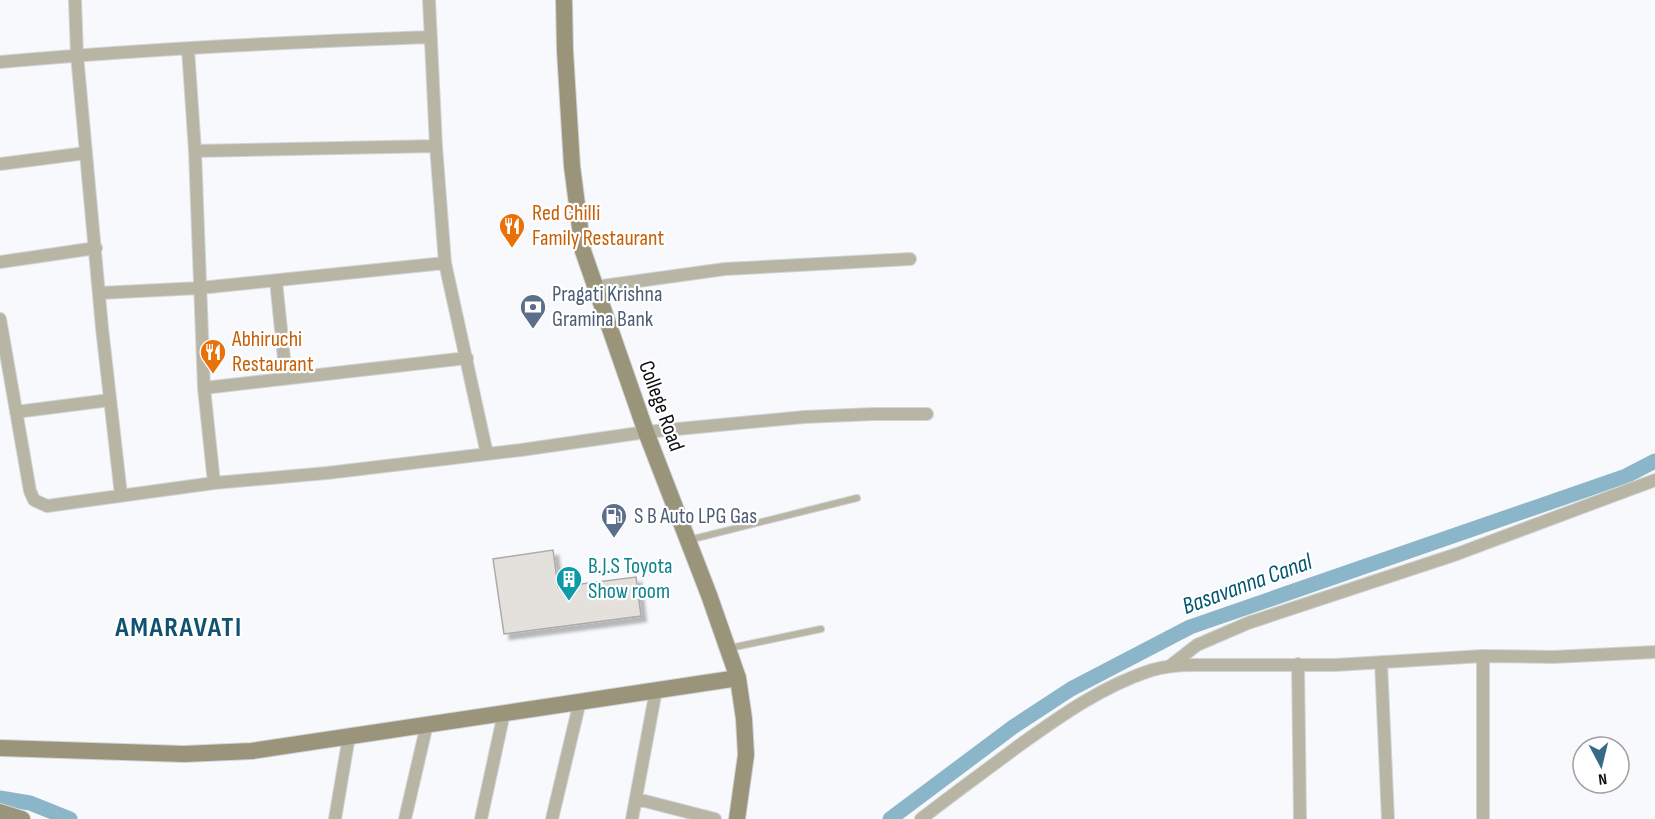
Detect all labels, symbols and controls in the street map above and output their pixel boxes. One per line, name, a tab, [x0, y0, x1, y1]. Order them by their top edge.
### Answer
place label: Red Chilli Family Restaurant	[532, 200, 665, 252]
restaurant icon: Red Chilli Family Restaurant	[497, 211, 527, 249]
place label: Pragati Krishna Gramina Bank	[552, 281, 662, 333]
bank icon: Pragati Krishna Gramina Bank	[518, 292, 548, 330]
place label: Abhiruchi Restaurant	[231, 326, 314, 378]
restaurant icon: Abhiruchi Restaurant	[198, 337, 228, 375]
street label: College Road	[632, 357, 690, 455]
fuel station icon: S B Auto LPG Gas	[599, 501, 629, 539]
place label: S B Auto LPG Gas	[634, 503, 757, 530]
water label: Basavanna Canal	[1178, 547, 1316, 621]
place label: B.J.S Toyota Show room	[588, 553, 672, 605]
building icon: B.J.S Toyota Show room	[554, 564, 584, 602]
district label: AMARAVATI	[114, 611, 243, 644]
north arrow	[1571, 735, 1631, 795]
text: N	[1597, 768, 1608, 788]

